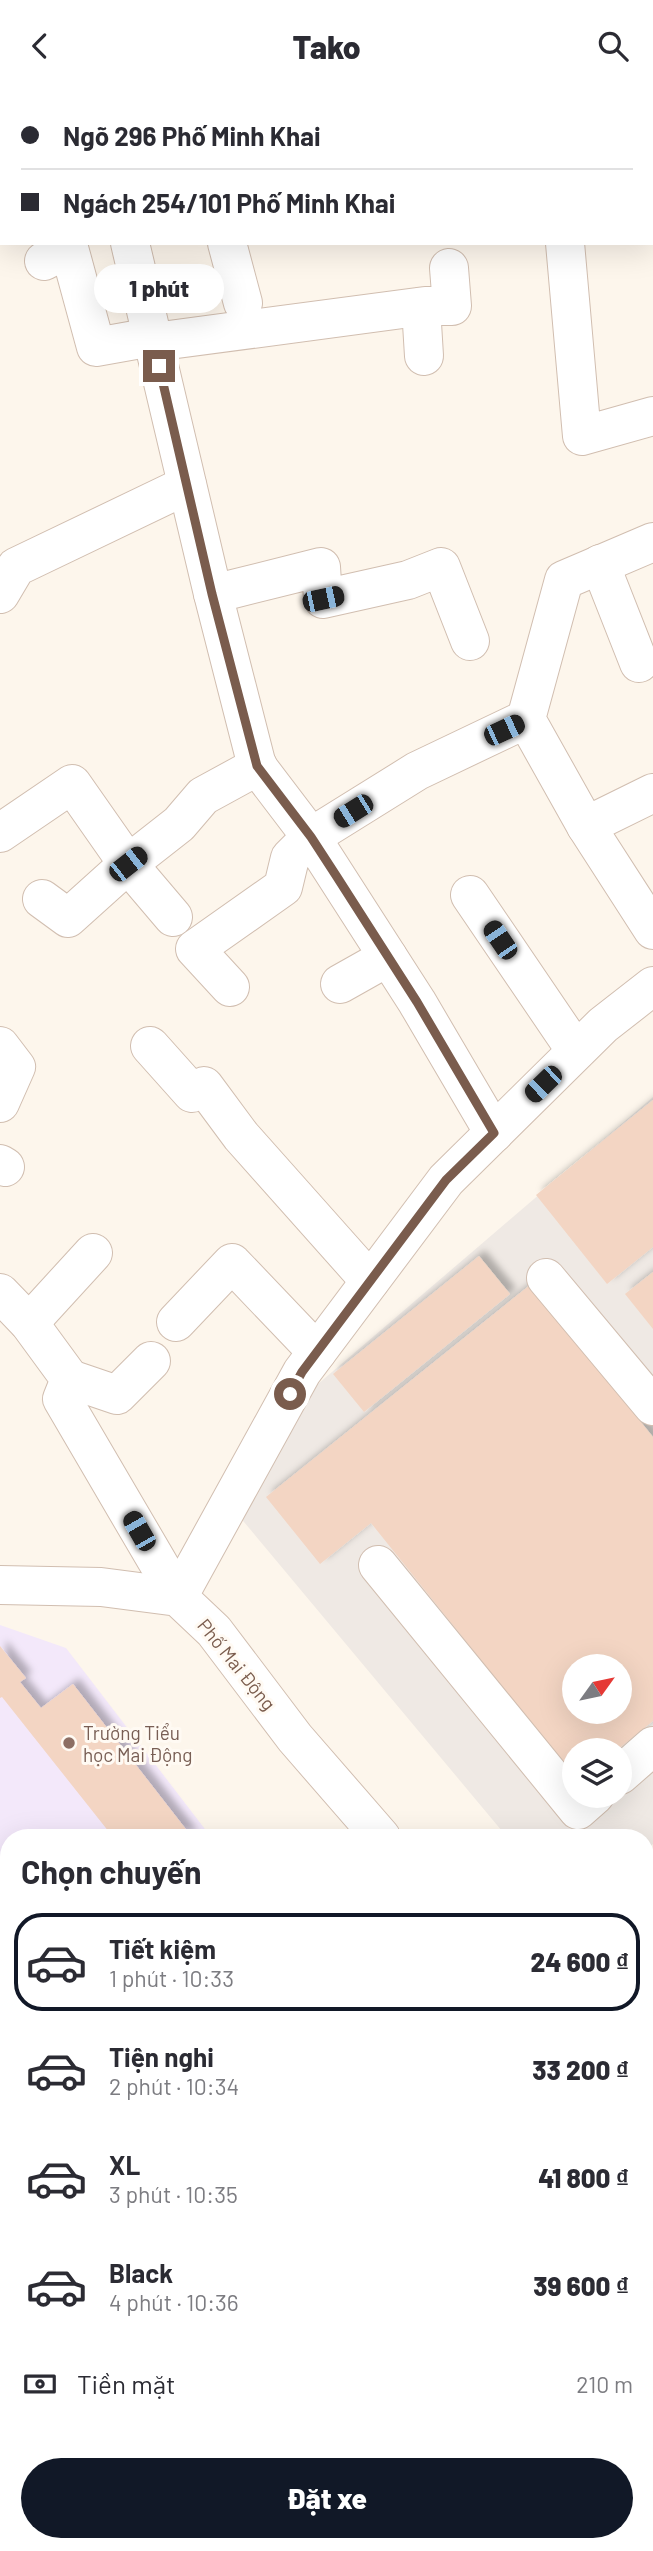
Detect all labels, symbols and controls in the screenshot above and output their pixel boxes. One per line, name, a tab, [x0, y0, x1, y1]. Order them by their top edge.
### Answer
icon: back	[21, 27, 59, 65]
text: Tako	[292, 27, 361, 65]
icon: search	[594, 27, 632, 65]
text: Ngõ 296 Phố Minh Khai	[63, 120, 321, 151]
text: Ngách 254/101 Phố Minh Khai	[63, 187, 395, 218]
callout: 1 phút	[94, 265, 224, 313]
text: 1 phút	[129, 274, 189, 302]
route end	[143, 350, 175, 382]
car	[301, 584, 346, 614]
car	[481, 712, 528, 748]
car	[330, 791, 377, 831]
car	[105, 843, 152, 885]
car	[480, 917, 521, 963]
car	[521, 1062, 566, 1106]
route start	[274, 1378, 306, 1410]
car	[120, 1508, 159, 1554]
street label: Phố Mai Động	[193, 1614, 281, 1714]
north arrow	[562, 1654, 632, 1724]
map controls	[562, 1654, 632, 1808]
place label: Trường Tiểu học Mai Động	[83, 1721, 192, 1766]
marker: Trường Tiểu học Mai Động	[61, 1735, 77, 1751]
button: layers	[562, 1738, 632, 1808]
text: Chọn chuyến	[21, 1852, 201, 1890]
icon: car	[25, 1931, 88, 1994]
text: Tiết kiệm	[109, 1933, 216, 1964]
text: 24 600 ₫	[530, 1946, 629, 1977]
text: 1 phút · 10:33	[109, 1964, 234, 1992]
icon: car	[25, 2039, 88, 2102]
text: Tiện nghi	[109, 2041, 214, 2072]
text: 33 200 ₫	[532, 2054, 629, 2085]
text: 2 phút · 10:34	[109, 2072, 239, 2100]
icon: car	[25, 2147, 88, 2210]
text: XL	[109, 2149, 140, 2180]
text: 41 800 ₫	[538, 2162, 629, 2193]
text: 3 phút · 10:35	[109, 2180, 238, 2208]
icon: car	[25, 2255, 88, 2318]
text: Black	[109, 2257, 173, 2288]
text: 39 600 ₫	[533, 2270, 629, 2301]
text: 4 phút · 10:36	[109, 2288, 239, 2316]
icon: cash	[21, 2365, 59, 2403]
text: Tiền mặt	[77, 2368, 175, 2399]
text: 210 m	[576, 2370, 633, 2398]
button: Đặt xe	[21, 2458, 633, 2538]

